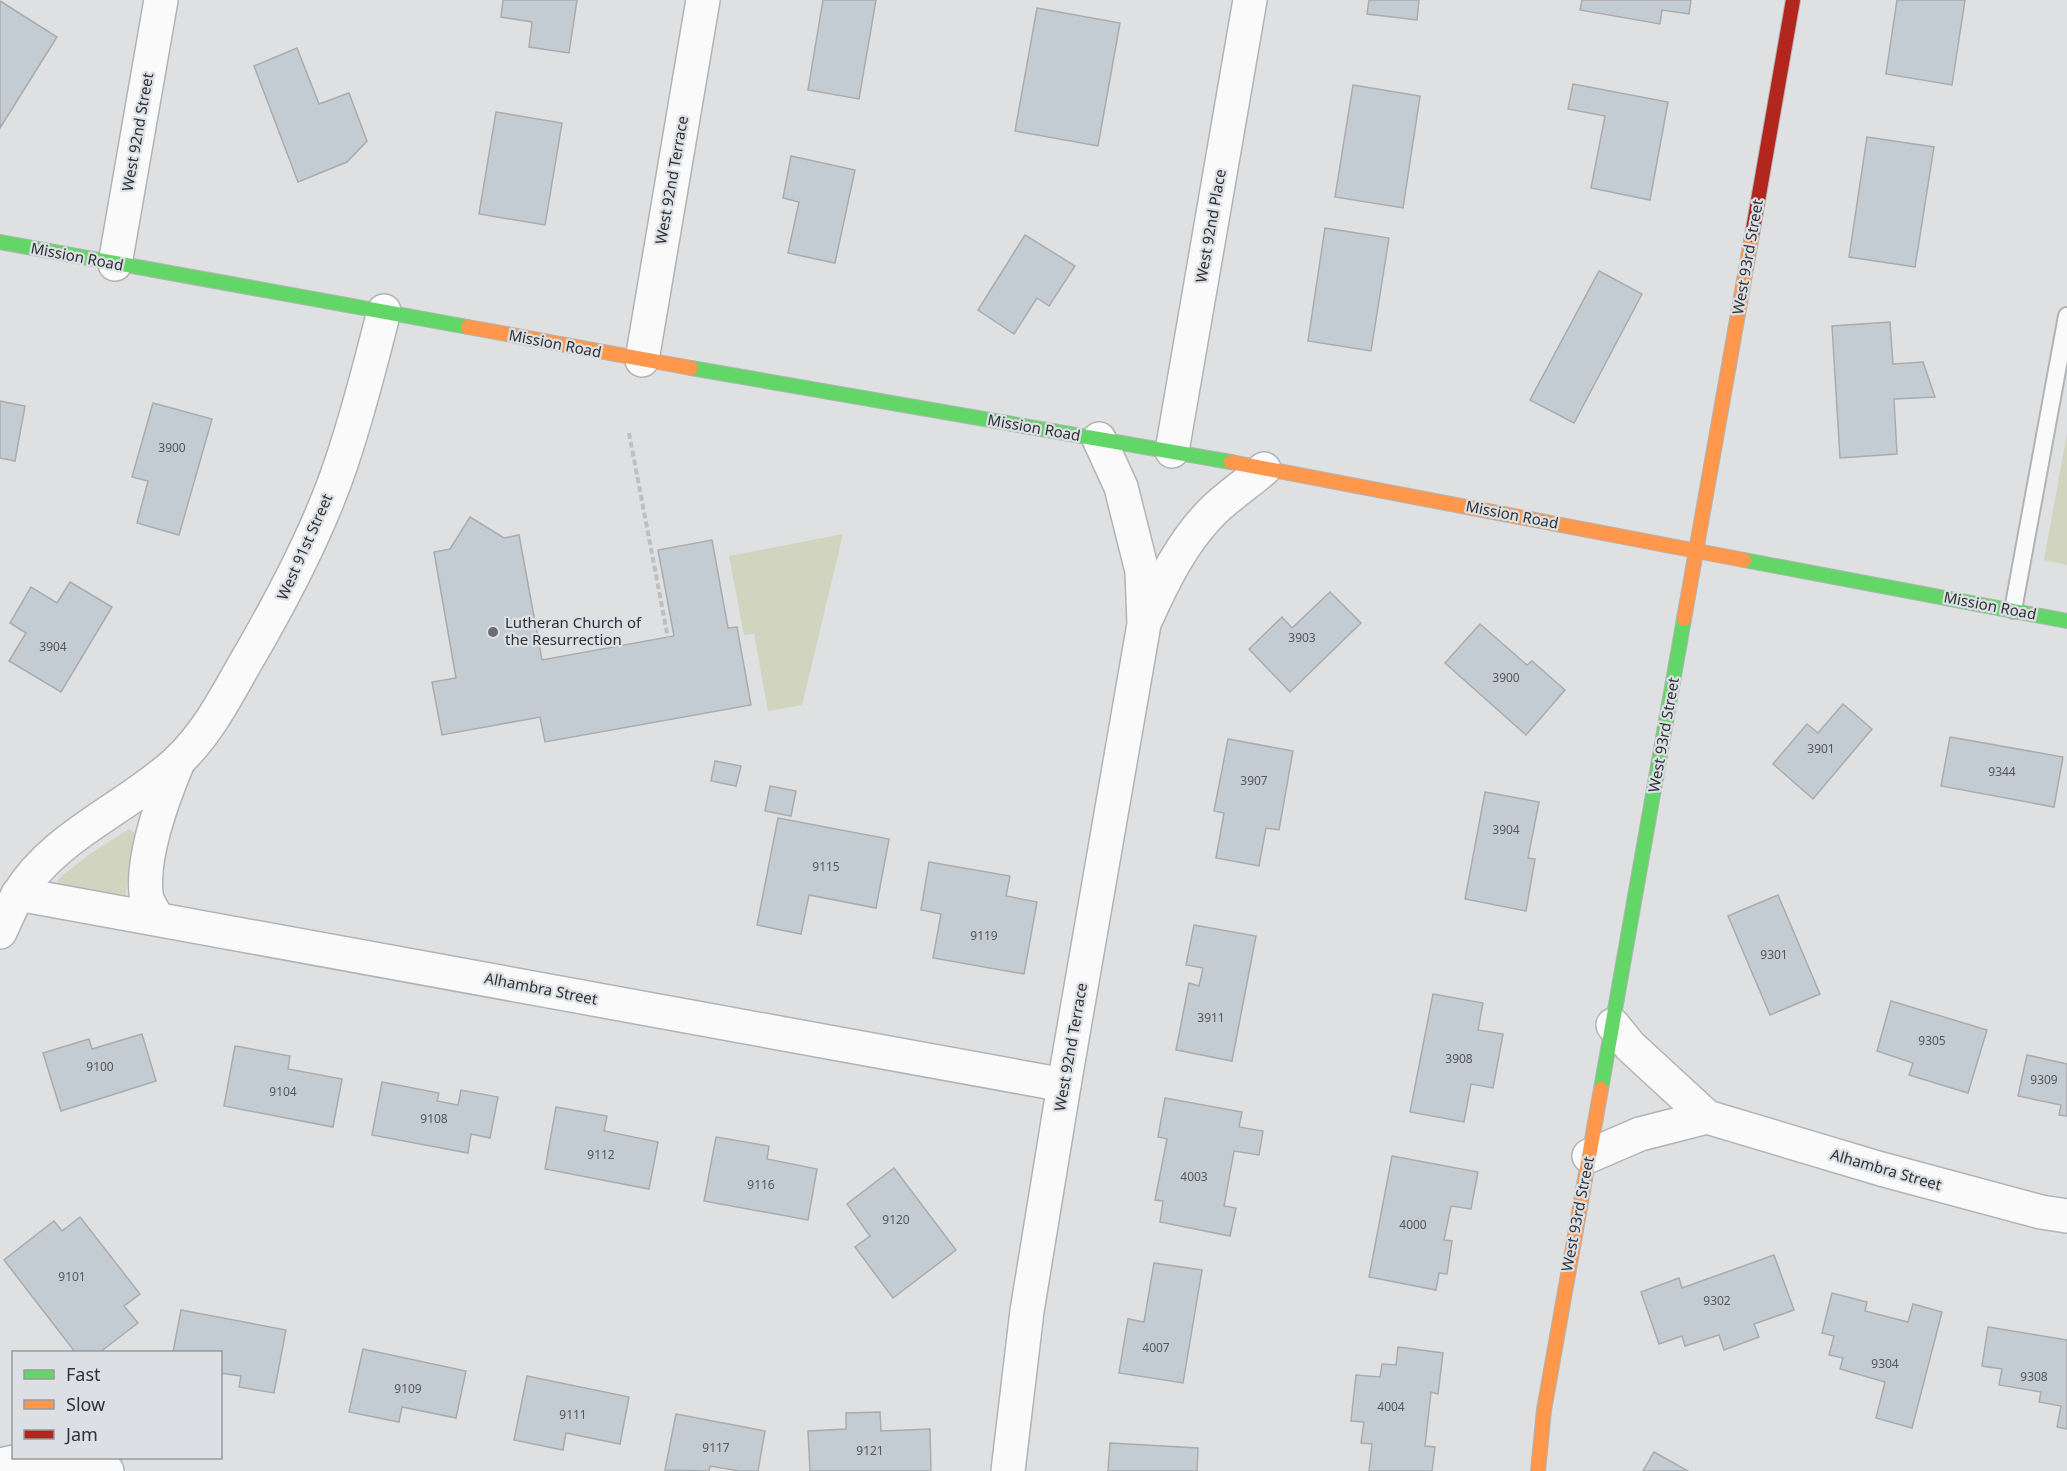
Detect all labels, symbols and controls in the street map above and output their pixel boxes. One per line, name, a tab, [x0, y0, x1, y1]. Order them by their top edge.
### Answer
street label: West 92nd Street	[117, 70, 157, 193]
street label: West 92nd Terrace	[650, 114, 692, 246]
street label: West 92nd Place	[1190, 167, 1230, 284]
street label: West 93rd Street	[1727, 197, 1767, 316]
street label: Mission Road	[29, 237, 125, 275]
street label: Mission Road	[507, 324, 603, 362]
street label: Mission Road	[986, 409, 1082, 445]
house number: 3900	[158, 439, 186, 456]
street label: West 91st Street	[272, 490, 337, 603]
street label: Mission Road	[1464, 495, 1560, 533]
street label: Mission Road	[1942, 586, 2038, 624]
place label: Lutheran Church of the Resurrection	[505, 612, 642, 649]
marker: Lutheran Church of the Resurrection	[486, 625, 500, 639]
house number: 3903	[1288, 629, 1316, 646]
house number: 3904	[39, 638, 67, 655]
house number: 3900	[1492, 669, 1520, 686]
street label: West 93rd Street	[1643, 675, 1683, 794]
house number: 3901	[1807, 740, 1835, 757]
house number: 9344	[1988, 763, 2016, 780]
house number: 3907	[1240, 772, 1268, 789]
house number: 3904	[1492, 821, 1520, 838]
house number: 9115	[812, 858, 840, 875]
house number: 9119	[970, 927, 998, 944]
house number: 9301	[1760, 946, 1788, 963]
street label: Alhambra Street	[483, 967, 600, 1009]
street label: West 92nd Terrace	[1049, 981, 1091, 1113]
house number: 3911	[1197, 1009, 1225, 1026]
house number: 9305	[1918, 1032, 1946, 1049]
house number: 3908	[1445, 1050, 1473, 1067]
house number: 9100	[86, 1058, 114, 1075]
house number: 9309	[2030, 1071, 2058, 1088]
house number: 9104	[269, 1083, 297, 1100]
house number: 9108	[420, 1110, 448, 1127]
street label: Alhambra Street	[1828, 1144, 1945, 1195]
house number: 9112	[587, 1146, 615, 1163]
street label: West 93rd Street	[1556, 1154, 1598, 1273]
house number: 4003	[1180, 1168, 1208, 1185]
house number: 9116	[747, 1176, 775, 1193]
house number: 9120	[882, 1211, 910, 1228]
house number: 4000	[1399, 1216, 1427, 1233]
house number: 9101	[58, 1268, 86, 1285]
house number: 9302	[1703, 1292, 1731, 1309]
house number: 4007	[1142, 1339, 1170, 1356]
legend	[12, 1351, 222, 1459]
house number: 9304	[1871, 1355, 1899, 1372]
text: Fast	[66, 1362, 101, 1386]
house number: 9308	[2020, 1368, 2048, 1385]
house number: 9109	[394, 1380, 422, 1397]
text: Slow	[66, 1392, 105, 1416]
house number: 4004	[1377, 1398, 1405, 1415]
house number: 9111	[559, 1406, 587, 1423]
text: Jam	[64, 1422, 98, 1446]
house number: 9117	[702, 1439, 730, 1456]
house number: 9121	[856, 1442, 884, 1459]

